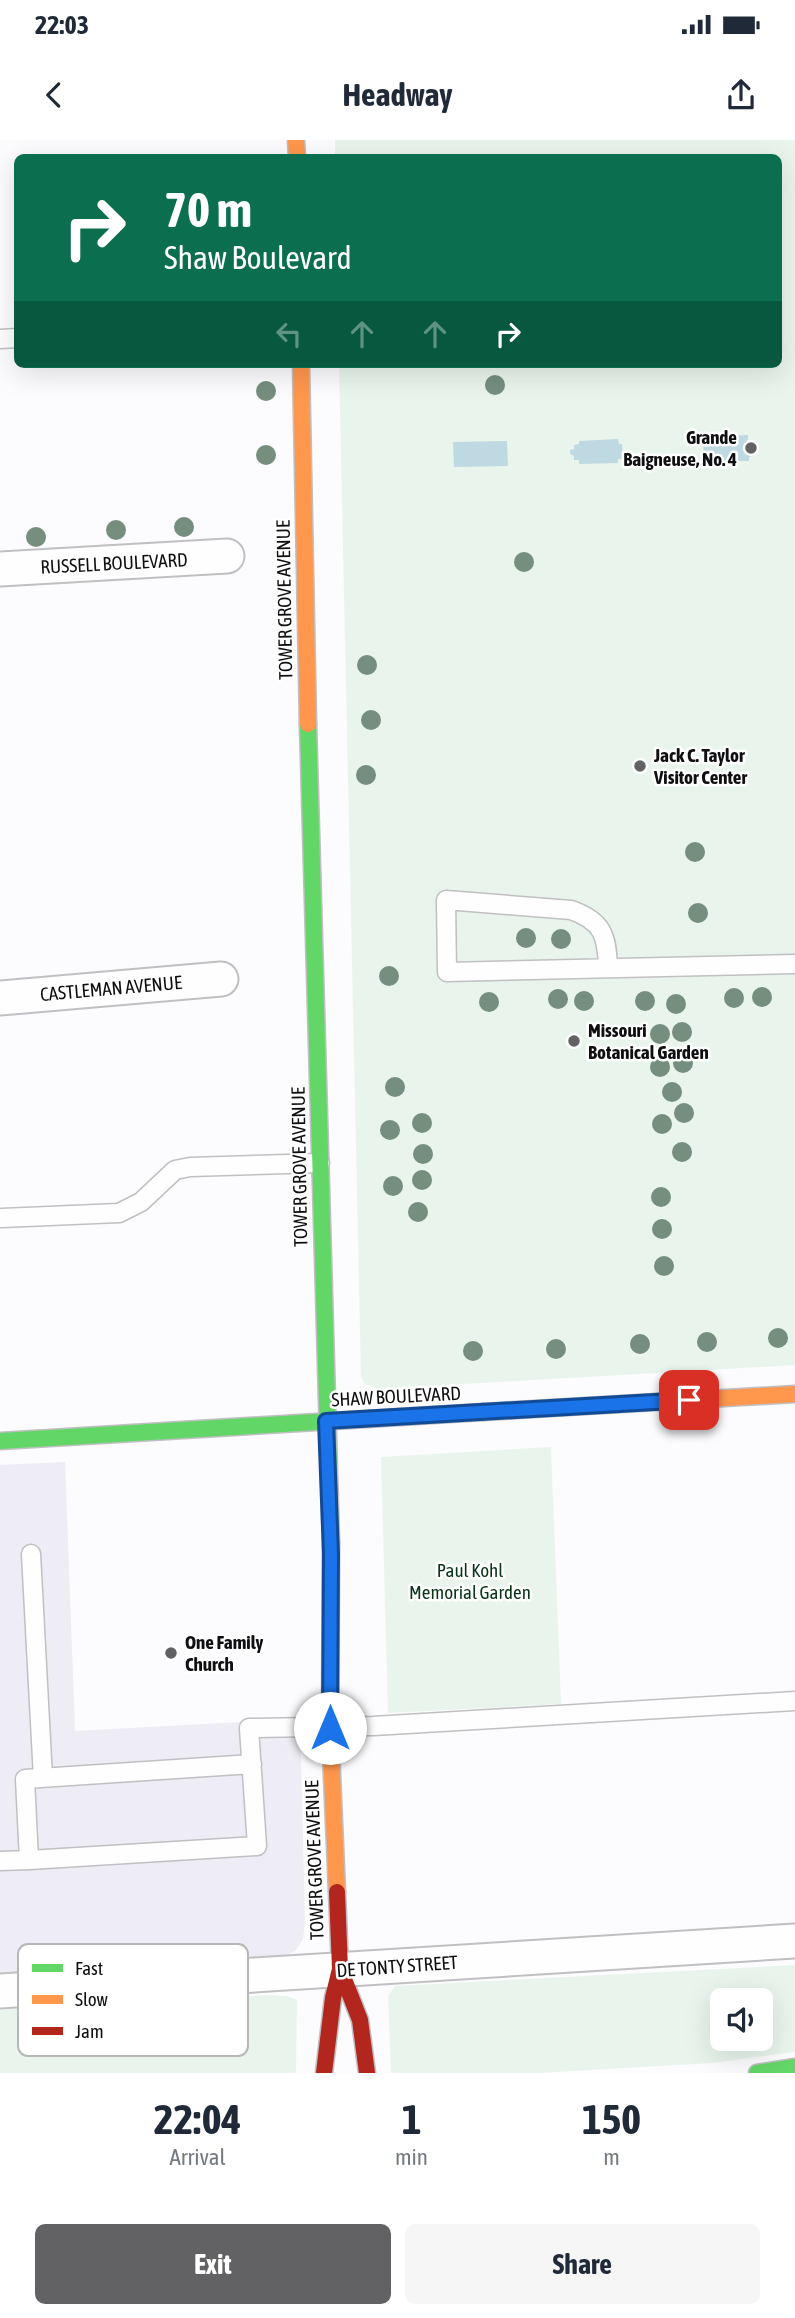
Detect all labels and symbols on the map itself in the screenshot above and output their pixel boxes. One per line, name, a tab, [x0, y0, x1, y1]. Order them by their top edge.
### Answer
place label: Grande Baigneuse, No. 4	[623, 426, 737, 470]
marker: Grande Baigneuse, No. 4	[743, 440, 759, 456]
street label: TOWER GROVE AVENUE	[272, 520, 296, 680]
street label: RUSSELL BOULEVARD	[40, 548, 188, 578]
place label: Jack C. Taylor Visitor Center	[653, 744, 747, 788]
marker: Jack C. Taylor Visitor Center	[632, 758, 648, 774]
street label: CASTLEMAN AVENUE	[39, 971, 183, 1005]
place label: Missouri Botanical Garden	[588, 1019, 709, 1063]
marker: Missouri Botanical Garden	[566, 1033, 582, 1049]
street label: TOWER GROVE AVENUE	[287, 1087, 311, 1247]
pin	[659, 1370, 719, 1430]
street label: SHAW BOULEVARD	[331, 1382, 461, 1410]
park label: Paul Kohl Memorial Garden	[409, 1559, 531, 1603]
place label: One Family Church	[185, 1631, 264, 1675]
marker: One Family Church	[163, 1645, 179, 1661]
position arrow	[293, 1691, 367, 1765]
street label: TOWER GROVE AVENUE	[300, 1780, 328, 1940]
legend	[18, 1944, 248, 2056]
street label: DE TONTY STREET	[336, 1951, 459, 1981]
text: Fast	[75, 1957, 103, 1979]
text: Slow	[75, 1988, 109, 2010]
text: Jam	[75, 2020, 104, 2042]

